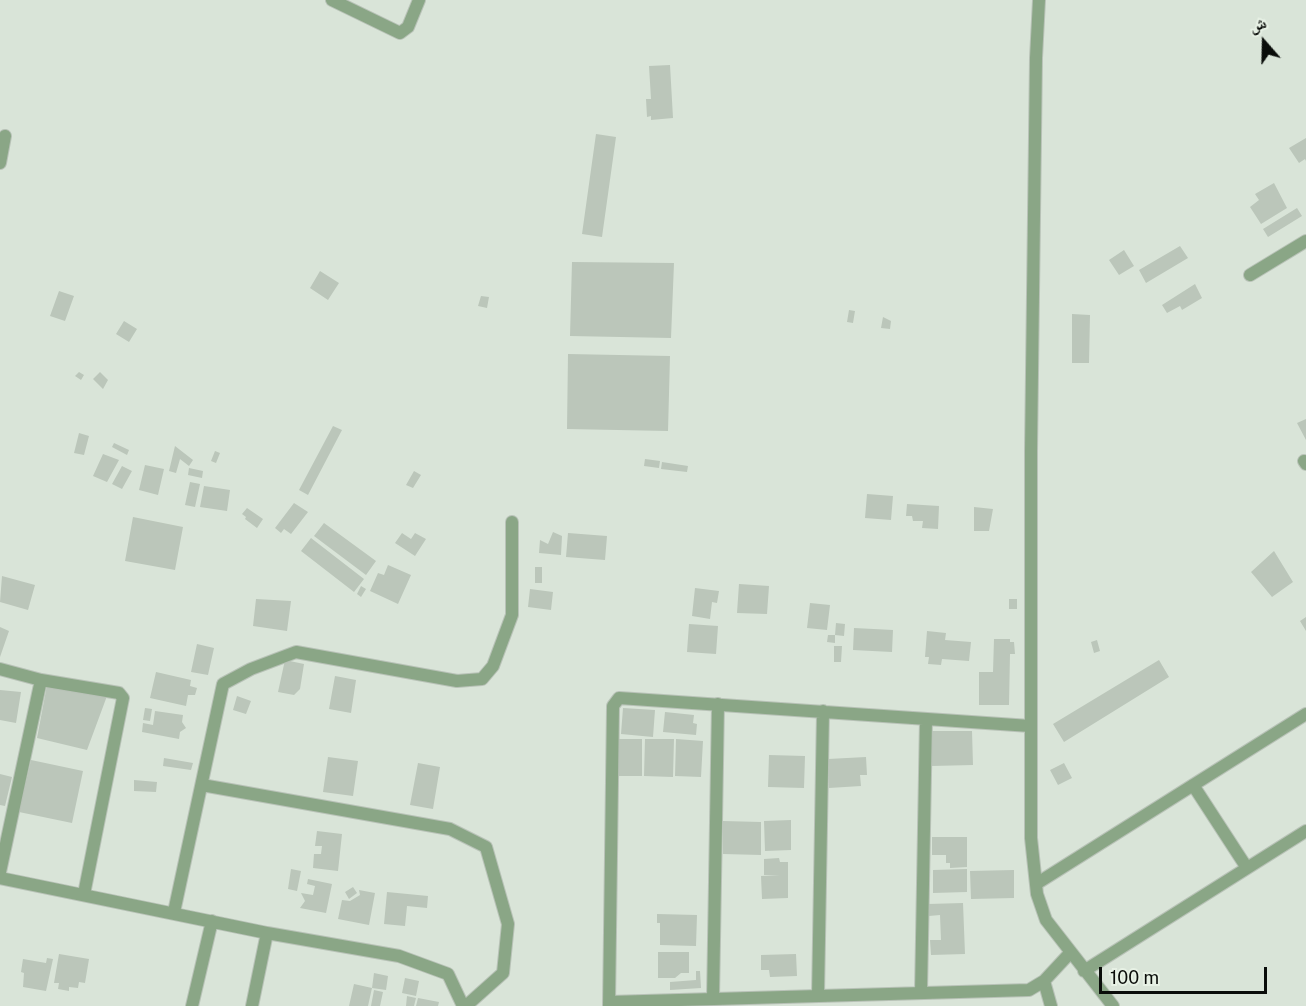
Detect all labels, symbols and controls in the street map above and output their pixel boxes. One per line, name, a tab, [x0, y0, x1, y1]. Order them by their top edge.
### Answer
north arrow	[1234, 12, 1294, 72]
text: ش	[1246, 13, 1269, 36]
scale bar	[1102, 955, 1270, 993]
text: 100 m	[1110, 967, 1159, 988]

